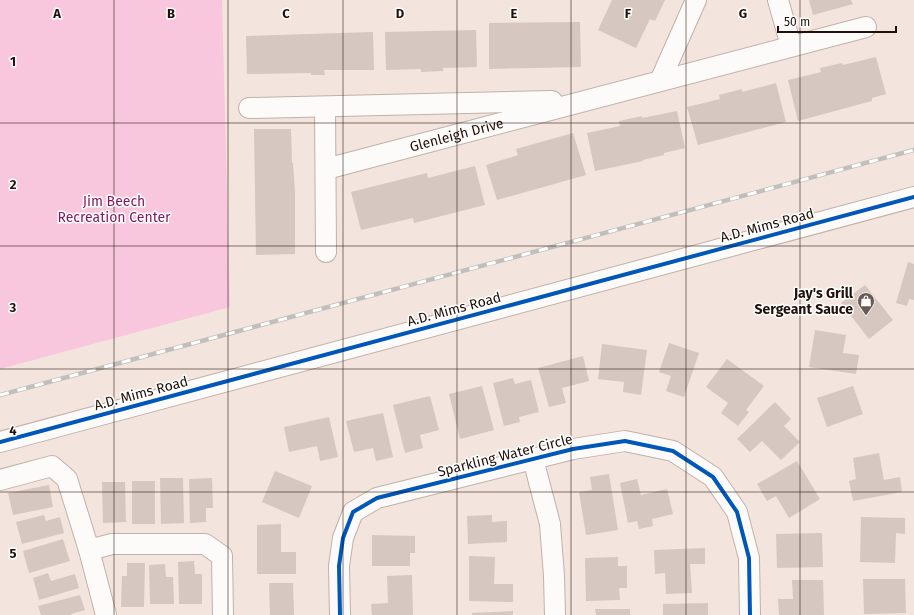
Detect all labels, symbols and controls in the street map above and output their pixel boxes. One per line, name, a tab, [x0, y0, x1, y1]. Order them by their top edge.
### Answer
text: A	[52, 6, 61, 21]
text: B	[167, 6, 175, 21]
text: C	[282, 6, 290, 21]
text: D	[396, 6, 405, 21]
text: E	[511, 6, 518, 21]
text: F	[625, 6, 632, 21]
text: G	[739, 6, 747, 21]
scale bar	[778, 8, 896, 34]
text: 50 m	[784, 15, 810, 29]
text: 1	[10, 54, 16, 69]
street label: Glenleigh Drive	[408, 115, 506, 156]
text: 2	[10, 177, 17, 192]
park label: Jim Beech Recreation Center	[57, 193, 171, 226]
street label: A.D. Mims Road	[718, 205, 816, 246]
place label: Jay's Grill Sergeant Sauce	[755, 285, 854, 318]
street label: A.D. Mims Road	[405, 289, 503, 330]
shop icon: Jay's Grill Sergeant Sauce	[856, 291, 876, 316]
text: 3	[9, 300, 17, 315]
street label: A.D. Mims Road	[92, 373, 190, 414]
text: 4	[9, 423, 17, 438]
street label: Sparkling Water Circle	[436, 430, 574, 481]
text: 5	[10, 546, 17, 561]

